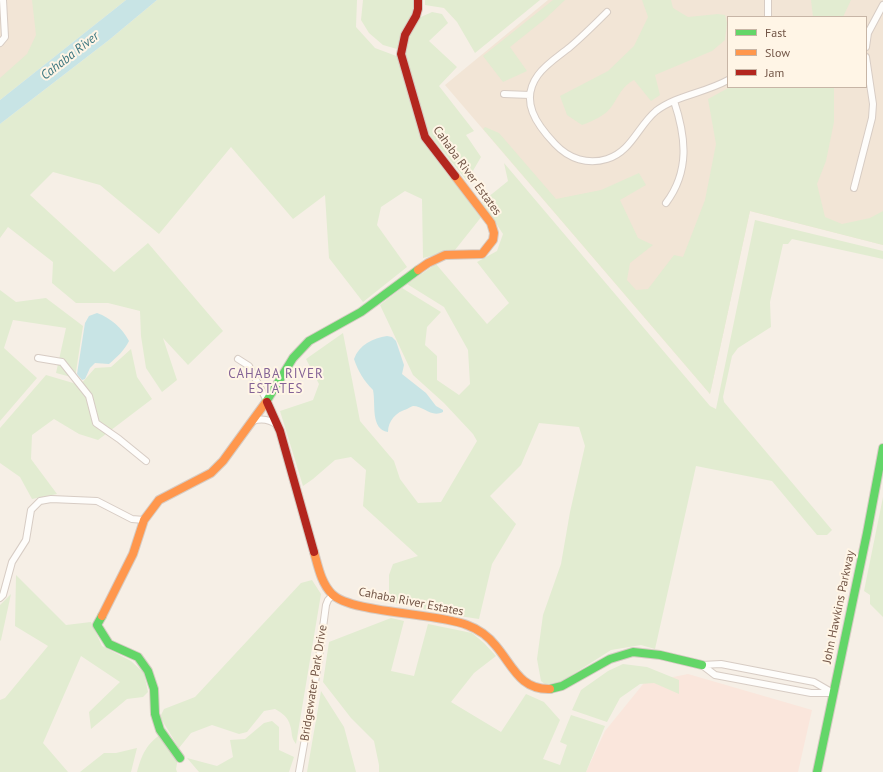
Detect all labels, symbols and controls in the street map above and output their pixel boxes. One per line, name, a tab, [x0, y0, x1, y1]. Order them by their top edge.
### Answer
legend	[727, 16, 867, 88]
text: Fast	[765, 25, 786, 40]
water label: Cahaba River	[38, 29, 102, 83]
text: Slow	[765, 45, 790, 60]
text: Jam	[765, 65, 784, 80]
street label: Cahaba River Estates	[430, 124, 504, 218]
district label: CAHABA RIVER ESTATES	[228, 366, 324, 397]
street label: John Hawkins Parkway	[820, 549, 858, 665]
street label: Cahaba River Estates	[357, 585, 465, 619]
street label: Bridgewater Park Drive	[298, 624, 330, 742]

